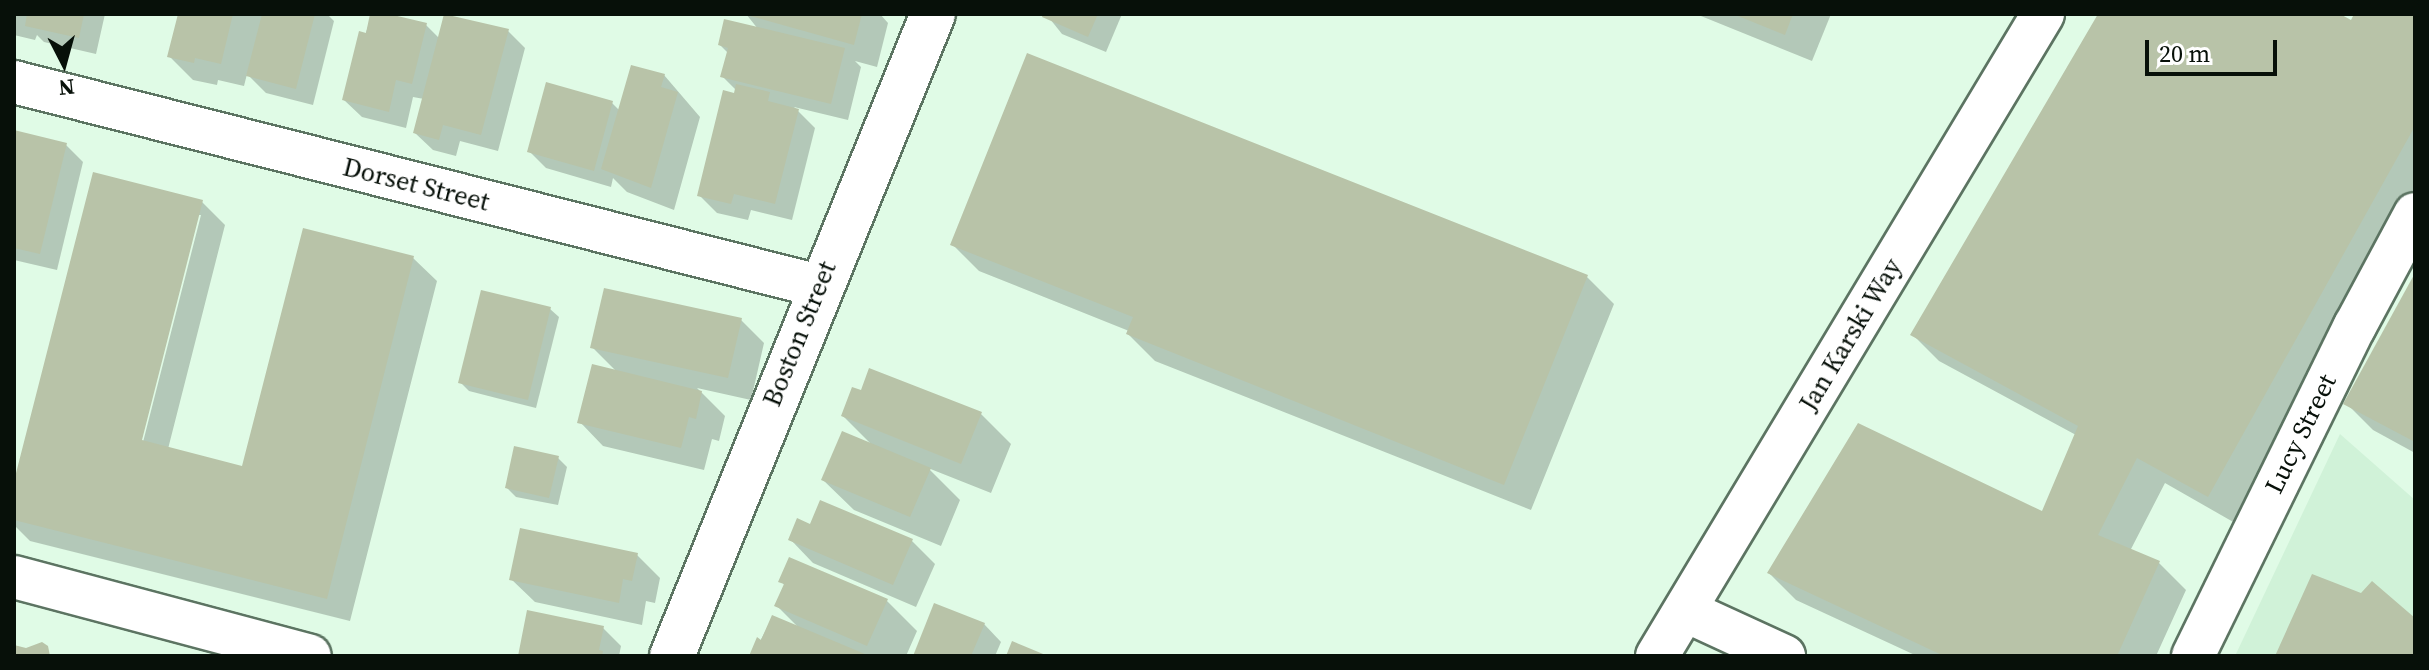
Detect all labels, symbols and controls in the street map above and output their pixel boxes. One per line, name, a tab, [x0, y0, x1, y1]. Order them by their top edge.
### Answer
north arrow	[24, 24, 104, 104]
scale bar	[2149, 24, 2281, 74]
text: 20 m	[2159, 37, 2210, 70]
text: N	[57, 72, 76, 104]
street label: Dorset Street	[340, 152, 492, 218]
street label: Jan Karski Way	[1793, 253, 1909, 417]
street label: Boston Street	[757, 257, 843, 411]
street label: Lucy Street	[2259, 369, 2343, 499]

